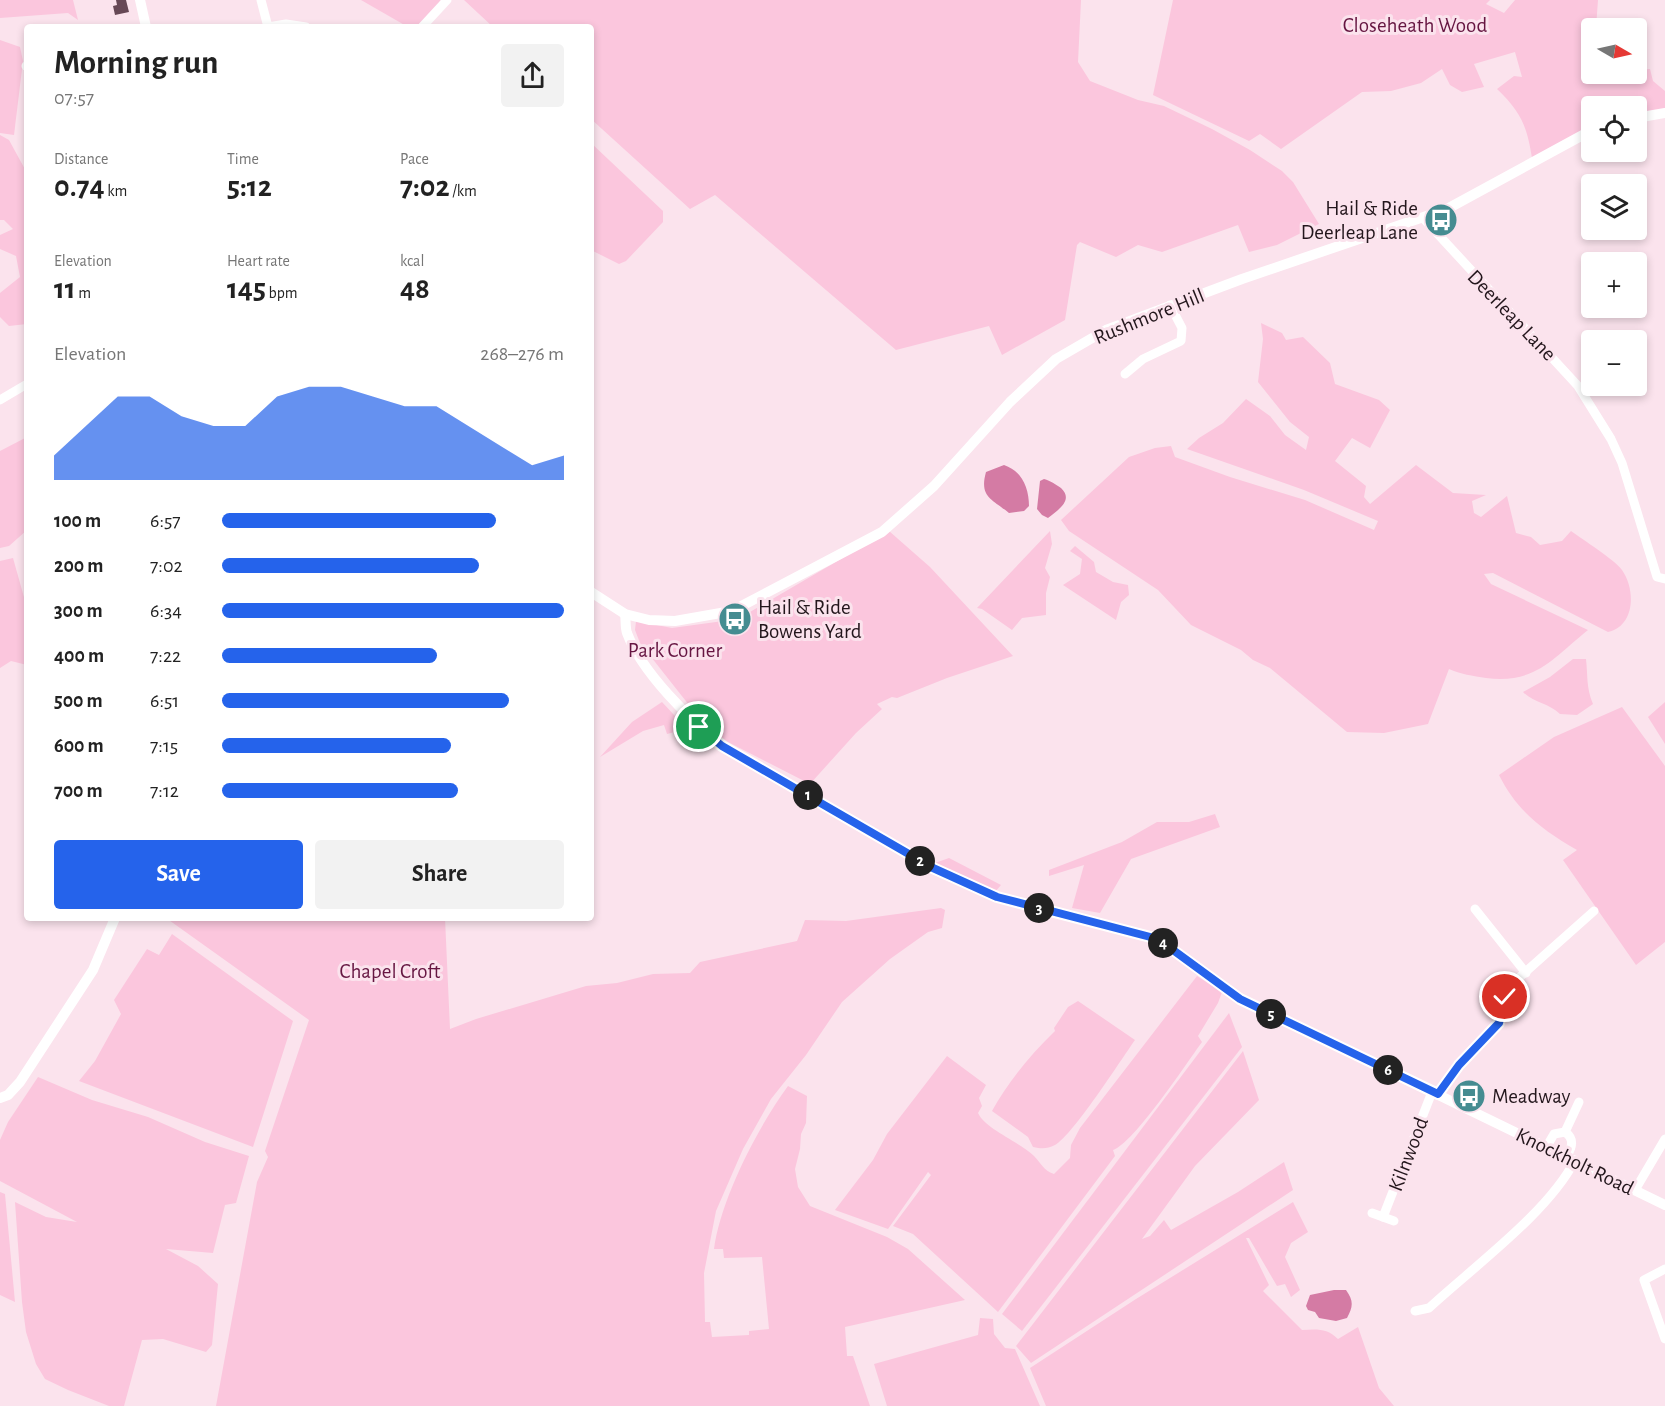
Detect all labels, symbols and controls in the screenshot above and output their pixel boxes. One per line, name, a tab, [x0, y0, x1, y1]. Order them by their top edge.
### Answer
park label: Closeheath Wood	[1343, 15, 1487, 36]
north arrow	[1581, 18, 1647, 84]
map controls	[1581, 18, 1647, 396]
button: share	[501, 44, 564, 107]
text: Morning run	[54, 47, 218, 80]
text: 07:57	[54, 88, 94, 108]
button: locate	[1581, 96, 1647, 162]
text: Distance	[54, 151, 108, 167]
text: Time	[227, 151, 259, 167]
text: Pace	[400, 151, 429, 167]
text: 0.74	[54, 172, 105, 202]
text: 5:12	[227, 172, 272, 202]
text: 7:02	[400, 172, 450, 202]
button: layers	[1581, 174, 1647, 240]
text: km	[105, 183, 127, 199]
text: /km	[450, 183, 477, 199]
place label: Hail & Ride Deerleap Lane	[1301, 198, 1418, 243]
bus stop icon: Hail & Ride Deerleap Lane	[1423, 202, 1459, 238]
button: +	[1581, 252, 1647, 318]
text: Elevation	[54, 253, 112, 269]
text: Heart rate	[227, 253, 290, 269]
text: kcal	[400, 253, 424, 269]
street label: Deerleap Lane	[1463, 266, 1560, 365]
text: 11	[54, 274, 76, 304]
text: 145	[227, 274, 266, 304]
text: 48	[400, 274, 430, 304]
text: m	[76, 285, 91, 301]
text: bpm	[266, 285, 298, 301]
street label: Rushmore Hill	[1091, 285, 1207, 348]
button: −	[1581, 330, 1647, 396]
text: Elevation	[54, 344, 126, 364]
text: 268–276 m	[480, 344, 564, 364]
text: 100 m	[54, 511, 101, 531]
text: 6:57	[150, 511, 181, 531]
text: 200 m	[54, 556, 103, 576]
text: 7:02	[150, 556, 183, 576]
place label: Hail & Ride Bowens Yard	[758, 597, 862, 642]
text: 300 m	[54, 601, 103, 621]
text: 6:34	[150, 601, 182, 621]
bus stop icon: Hail & Ride Bowens Yard	[717, 601, 753, 637]
park label: Park Corner	[628, 640, 722, 661]
text: 400 m	[54, 646, 104, 666]
text: 7:22	[150, 646, 181, 666]
text: 500 m	[54, 691, 103, 711]
text: 6:51	[150, 691, 179, 711]
pin	[673, 701, 724, 752]
icon: arrive	[682, 710, 715, 743]
text: 600 m	[54, 736, 104, 756]
text: 7:15	[150, 736, 178, 756]
pin: 1	[793, 780, 823, 810]
text: 700 m	[54, 781, 103, 801]
text: 7:12	[150, 781, 179, 801]
text: 1	[805, 787, 811, 803]
button: Save	[54, 840, 303, 909]
button: Share	[315, 840, 564, 909]
pin: 2	[905, 846, 935, 876]
text: 2	[916, 853, 924, 869]
pin: 3	[1024, 893, 1054, 923]
text: 3	[1036, 900, 1042, 916]
pin: 4	[1148, 928, 1178, 958]
text: 4	[1159, 935, 1167, 951]
park label: Chapel Croft	[340, 961, 441, 982]
pin	[1479, 971, 1530, 1022]
icon: check	[1488, 980, 1521, 1013]
pin: 5	[1256, 999, 1286, 1029]
text: 5	[1268, 1006, 1274, 1022]
pin: 6	[1373, 1055, 1403, 1085]
text: 6	[1384, 1062, 1392, 1078]
bus stop icon: Meadway	[1451, 1078, 1487, 1114]
place label: Meadway	[1492, 1086, 1571, 1107]
street label: Kilnwood	[1385, 1114, 1432, 1194]
street label: Knockholt Road	[1512, 1124, 1637, 1199]

